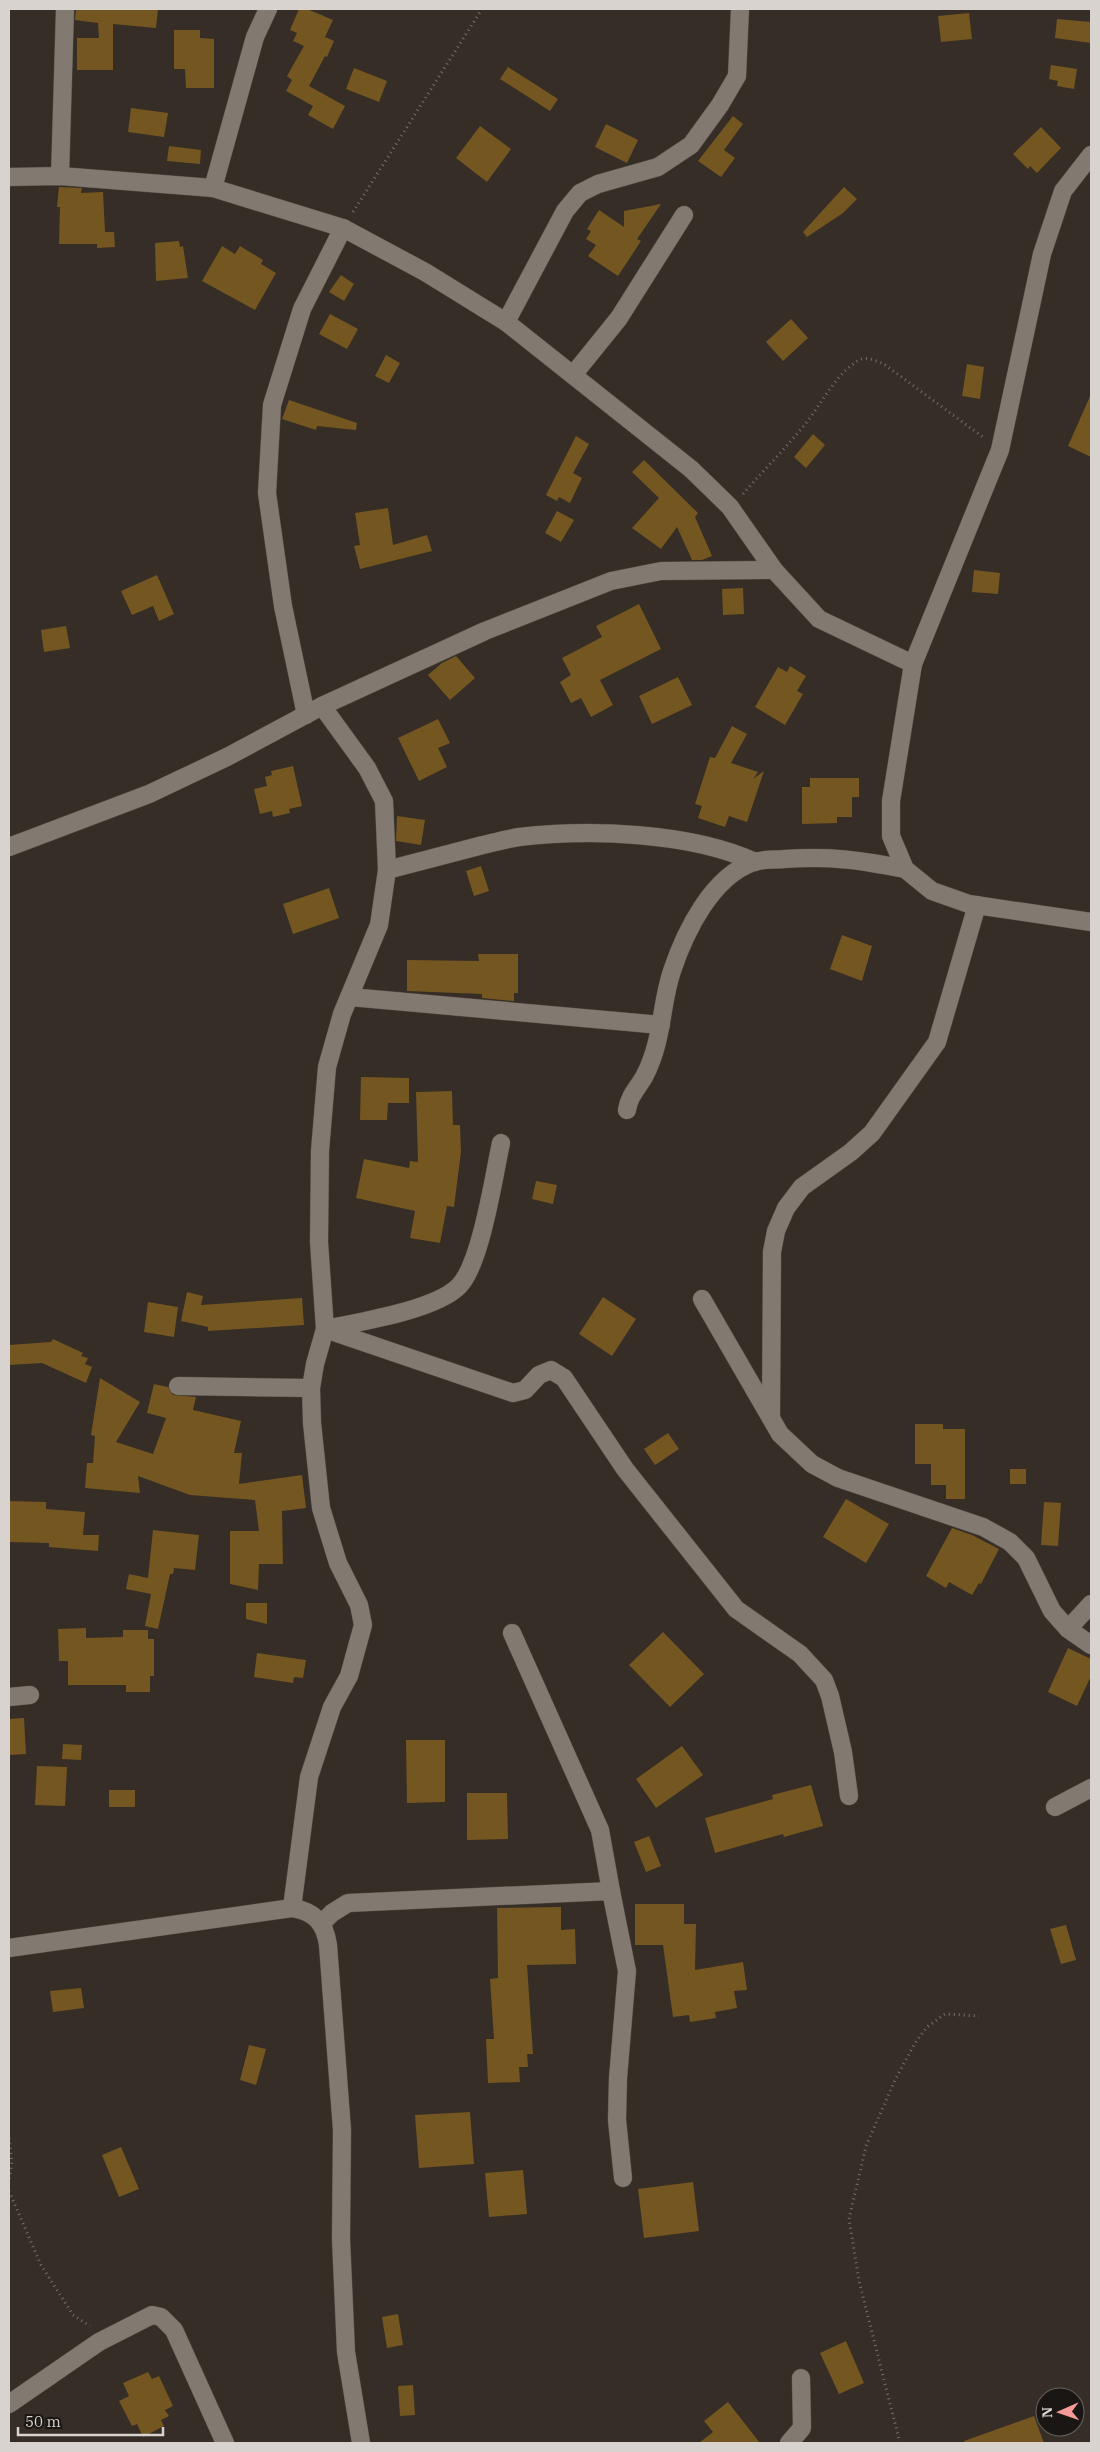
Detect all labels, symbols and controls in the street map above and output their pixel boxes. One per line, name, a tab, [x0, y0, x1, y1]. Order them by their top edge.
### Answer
north arrow	[1035, 2387, 1085, 2437]
scale bar	[18, 2404, 162, 2436]
text: N	[1038, 2407, 1056, 2418]
text: 50 m	[25, 2412, 61, 2431]

